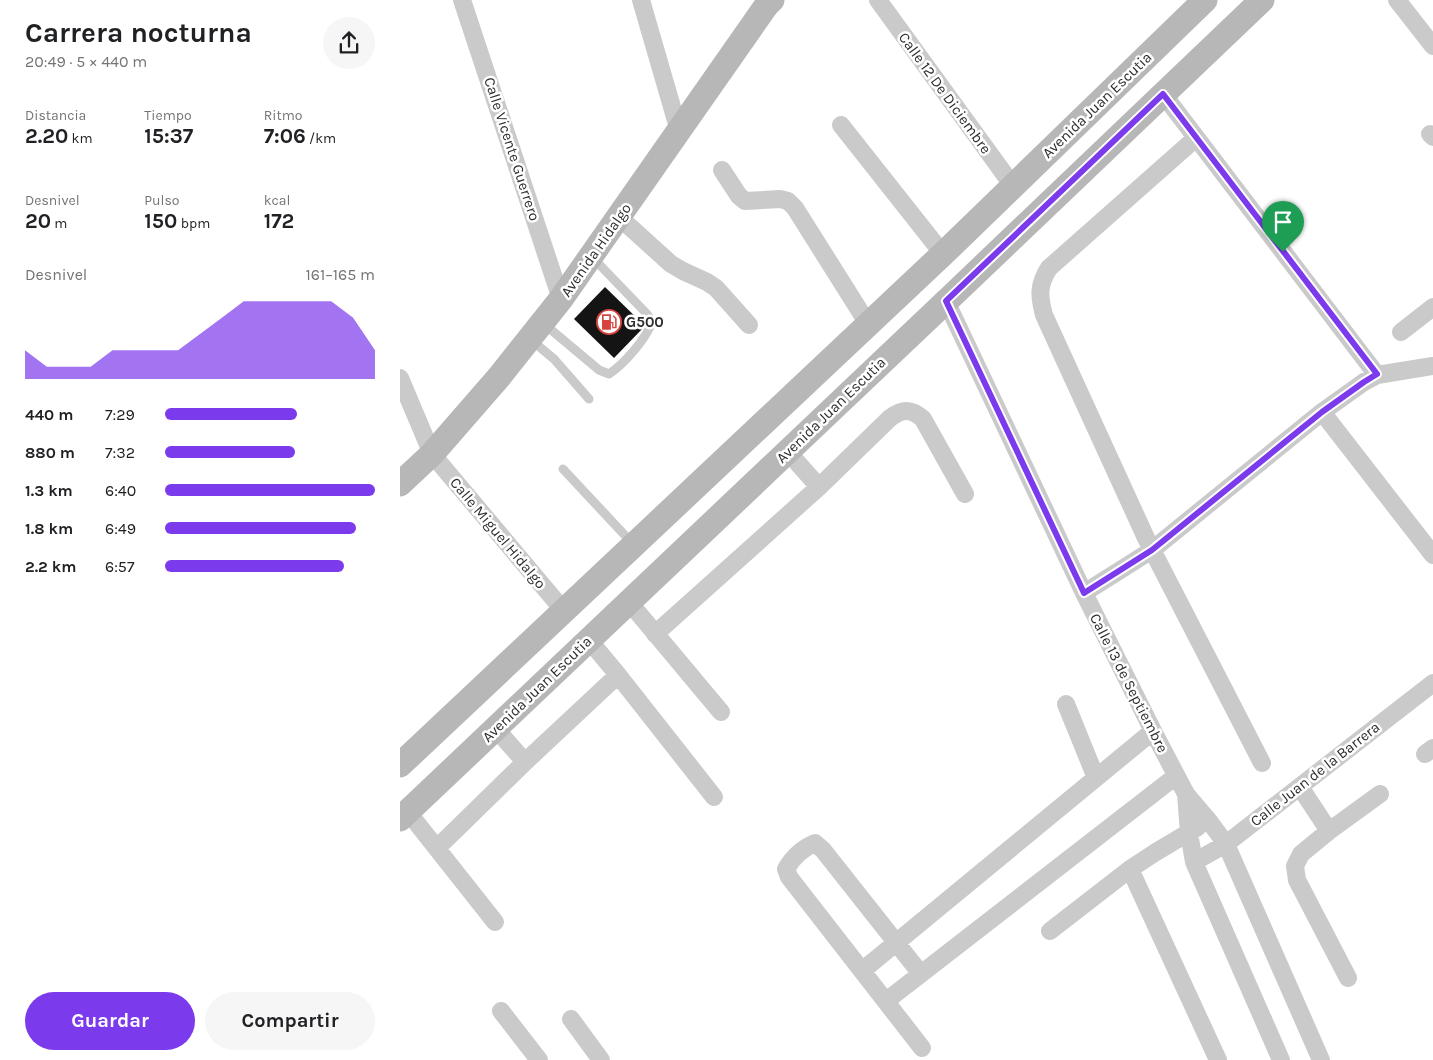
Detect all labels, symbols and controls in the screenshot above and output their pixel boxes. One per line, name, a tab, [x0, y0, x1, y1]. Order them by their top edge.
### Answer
text: Carrera nocturna	[25, 16, 252, 49]
button: share	[323, 17, 375, 69]
street label: Calle 12 De Diciembre	[895, 29, 995, 157]
street label: Avenida Juan Escutia	[1038, 48, 1156, 162]
text: 20:49 · 5 × 440 m	[25, 52, 147, 71]
street label: Calle Vicente Guerrero	[480, 75, 544, 223]
text: Distancia	[25, 107, 86, 124]
text: Tiempo	[144, 107, 192, 124]
text: Ritmo	[264, 107, 302, 124]
text: 2.20	[25, 124, 68, 148]
text: 15:37	[144, 124, 193, 148]
text: 7:06	[264, 124, 306, 148]
text: km	[68, 130, 93, 147]
text: /km	[306, 130, 336, 147]
text: Desnivel	[25, 192, 80, 209]
text: Pulso	[144, 192, 179, 209]
text: kcal	[264, 192, 290, 209]
street label: Avenida Hidalgo	[557, 200, 635, 300]
pin	[1262, 201, 1304, 252]
icon: arrive	[1269, 208, 1297, 236]
text: 20	[25, 209, 51, 233]
text: 150	[144, 209, 177, 233]
text: 172	[264, 209, 294, 233]
text: m	[51, 215, 67, 232]
text: bpm	[177, 215, 210, 232]
text: Desnivel	[25, 265, 87, 284]
text: 161–165 m	[305, 265, 375, 284]
fuel station icon: G500	[596, 309, 622, 335]
place label: G500	[626, 313, 664, 331]
street label: Avenida Juan Escutia	[772, 353, 890, 467]
text: 440 m	[25, 405, 73, 424]
text: 7:29	[105, 405, 135, 424]
text: 880 m	[25, 443, 75, 462]
text: 7:32	[105, 443, 135, 462]
street label: Calle Miguel Hidalgo	[446, 474, 550, 592]
text: 1.3 km	[25, 481, 73, 500]
text: 6:40	[105, 481, 136, 500]
text: 1.8 km	[25, 519, 73, 538]
text: 6:49	[105, 519, 136, 538]
text: 2.2 km	[25, 557, 77, 576]
text: 6:57	[105, 557, 134, 576]
street label: Calle 13 de Septiembre	[1086, 610, 1172, 756]
street label: Avenida Juan Escutia	[478, 632, 596, 746]
street label: Calle Juan de la Barrera	[1247, 718, 1383, 830]
button: Guardar	[25, 992, 195, 1050]
button: Compartir	[205, 992, 375, 1050]

